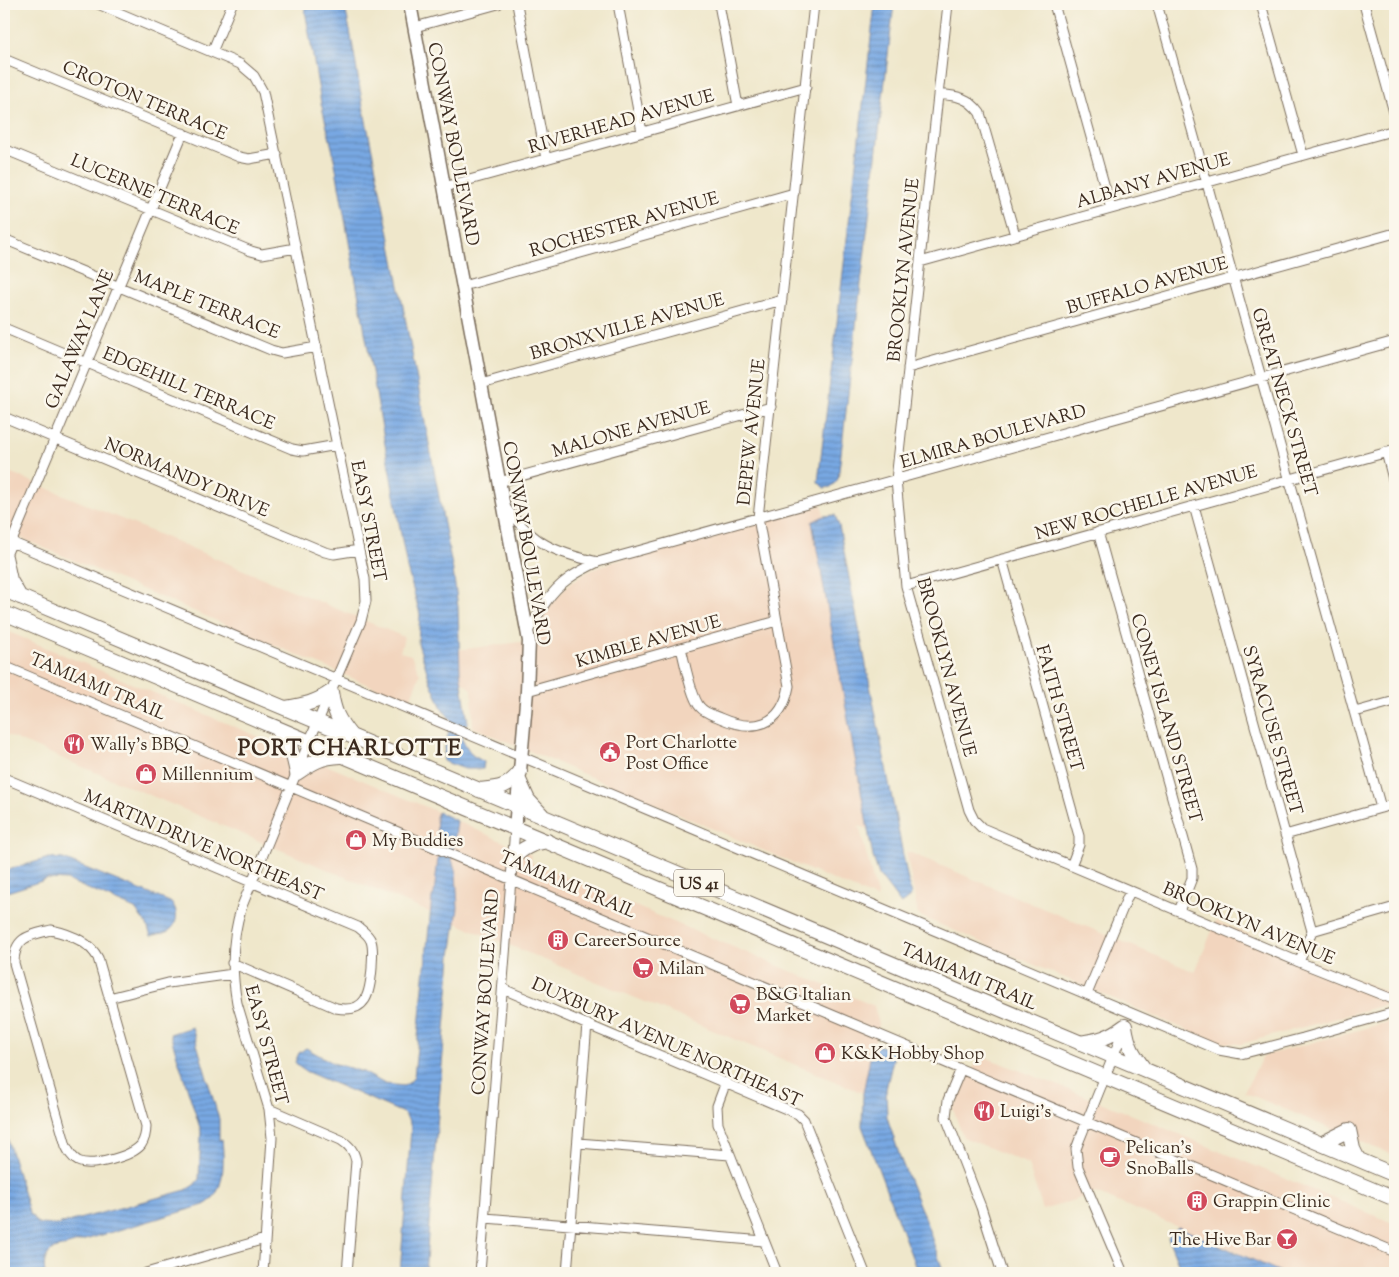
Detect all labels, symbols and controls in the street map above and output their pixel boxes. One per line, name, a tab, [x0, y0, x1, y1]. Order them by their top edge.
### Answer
street label: CONWAY BOULEVARD	[420, 40, 485, 248]
street label: CROTON TERRACE	[58, 55, 231, 148]
street label: RIVERHEAD AVENUE	[526, 84, 718, 162]
street label: ALBANY AVENUE	[1073, 147, 1234, 216]
street label: LUCERNE TERRACE	[66, 149, 243, 243]
street label: BROOKLYN AVENUE	[882, 177, 928, 363]
street label: ROCHESTER AVENUE	[527, 186, 722, 265]
street label: BUFFALO AVENUE	[1064, 251, 1231, 322]
street label: MAPLE TERRACE	[129, 265, 283, 347]
street label: GALAWAY LANE	[40, 266, 122, 413]
street label: BRONXVILLE AVENUE	[527, 288, 728, 368]
street label: GREAT NECK STREET	[1244, 305, 1323, 500]
street label: EDGEHILL TERRACE	[98, 342, 279, 438]
street label: DEPEW AVENUE	[732, 357, 774, 507]
street label: MALONE AVENUE	[549, 396, 714, 466]
street label: ELMIRA BOULEVARD	[897, 399, 1090, 477]
street label: NORMANDY DRIVE	[100, 432, 273, 525]
street label: CONWAY BOULEVARD	[494, 439, 556, 647]
street label: EASY STREET	[343, 459, 392, 585]
street label: NEW ROCHELLE AVENUE	[1032, 460, 1261, 548]
street label: BROOKLYN AVENUE	[909, 575, 982, 760]
street label: KIMBLE AVENUE	[573, 610, 724, 676]
street label: CONEY ISLAND STREET	[1123, 611, 1208, 827]
street label: FAITH STREET	[1028, 642, 1089, 775]
street label: SYRACUSE STREET	[1234, 643, 1308, 819]
street label: TAMIAMI TRAIL	[25, 647, 170, 728]
place label: Port Charlotte Post Office	[626, 731, 737, 778]
restaurant icon: Wally's BBQ	[62, 732, 86, 756]
place label: Wally's BBQ	[90, 733, 191, 759]
district label: PORT CHARLOTTE	[238, 734, 462, 766]
public building icon: Port Charlotte Post Office	[598, 740, 622, 764]
shop icon: Millennium	[134, 762, 158, 786]
place label: Millennium	[162, 763, 254, 789]
street label: MARTIN DRIVE NORTHEAST	[79, 784, 327, 909]
shop icon: My Buddies	[344, 828, 368, 852]
place label: My Buddies	[372, 829, 463, 855]
street label: TAMIAMI TRAIL	[495, 845, 640, 926]
road number: US 41	[674, 870, 724, 896]
street label: BROOKLYN AVENUE	[1158, 877, 1338, 973]
street label: CONWAY BOULEVARD	[467, 888, 507, 1096]
building icon: CareerSource	[546, 928, 570, 952]
place label: CareerSource	[574, 929, 681, 955]
street label: TAMIAMI TRAIL	[896, 937, 1041, 1018]
supermarket icon: Milan	[631, 956, 655, 980]
place label: Milan	[659, 957, 705, 983]
street label: DUXBURY AVENUE NORTHEAST	[527, 972, 806, 1116]
street label: EASY STREET	[237, 983, 294, 1109]
place label: B&G Italian Market	[756, 983, 852, 1030]
supermarket icon: B&G Italian Market	[728, 992, 752, 1016]
shop icon: K&K Hobby Shop	[813, 1041, 837, 1065]
place label: K&K Hobby Shop	[841, 1042, 984, 1068]
restaurant icon: Luigi's	[972, 1099, 996, 1123]
place label: Luigi's	[1000, 1100, 1051, 1126]
place label: Pelican's SnoBalls	[1126, 1136, 1194, 1183]
cafe icon: Pelican's SnoBalls	[1098, 1145, 1122, 1169]
building icon: Grappin Clinic	[1185, 1189, 1209, 1213]
place label: Grappin Clinic	[1213, 1190, 1330, 1216]
bar icon: The Hive Bar	[1275, 1227, 1299, 1251]
place label: The Hive Bar	[1169, 1228, 1271, 1254]

